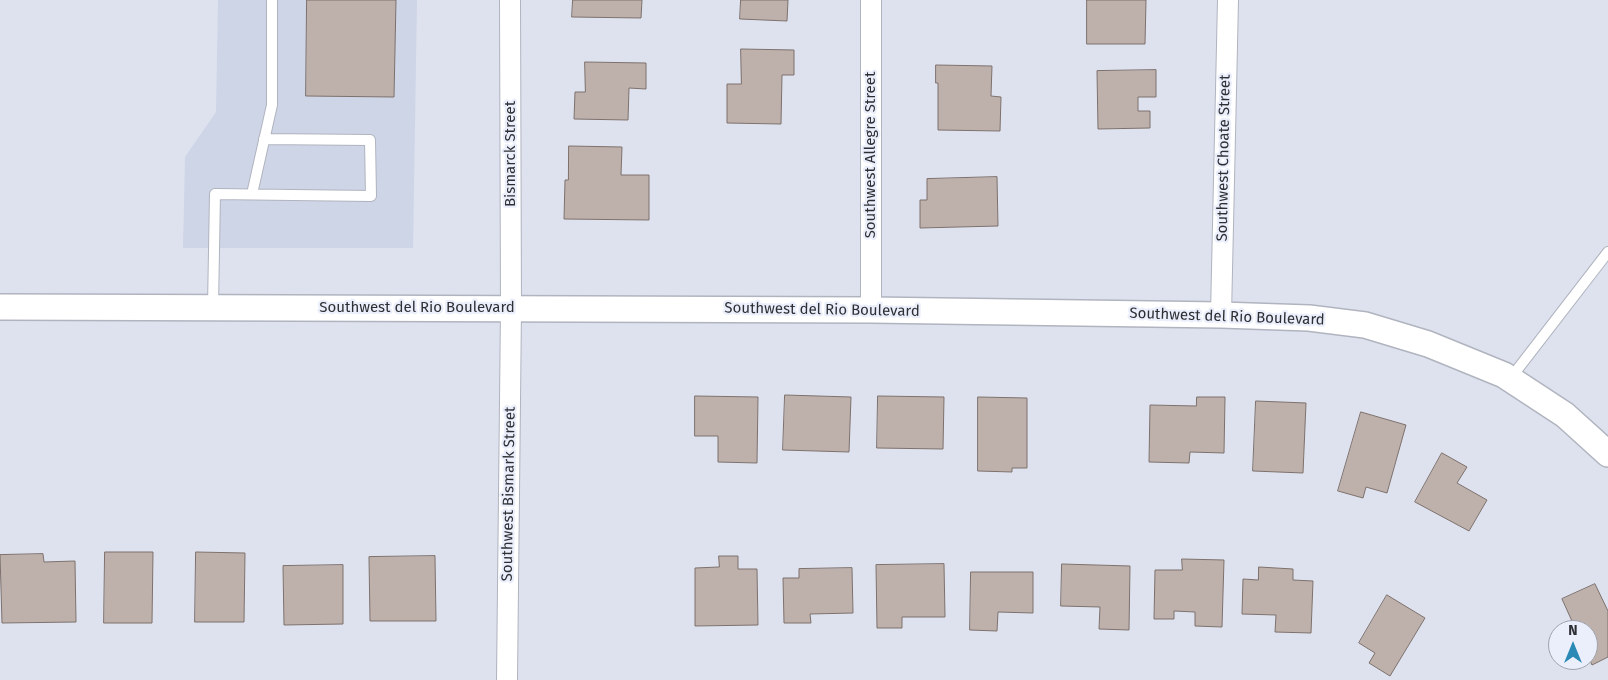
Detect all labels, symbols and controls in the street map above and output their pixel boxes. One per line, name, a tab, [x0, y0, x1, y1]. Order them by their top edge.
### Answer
street label: Southwest Allegre Street	[862, 72, 880, 238]
street label: Southwest Choate Street	[1214, 74, 1234, 242]
street label: Bismarck Street	[502, 101, 520, 207]
street label: Southwest del Rio Boulevard	[319, 299, 515, 317]
street label: Southwest del Rio Boulevard	[724, 299, 920, 321]
street label: Southwest del Rio Boulevard	[1129, 305, 1325, 329]
street label: Southwest Bismark Street	[498, 407, 520, 581]
north arrow	[1548, 620, 1598, 670]
text: N	[1568, 622, 1578, 639]

